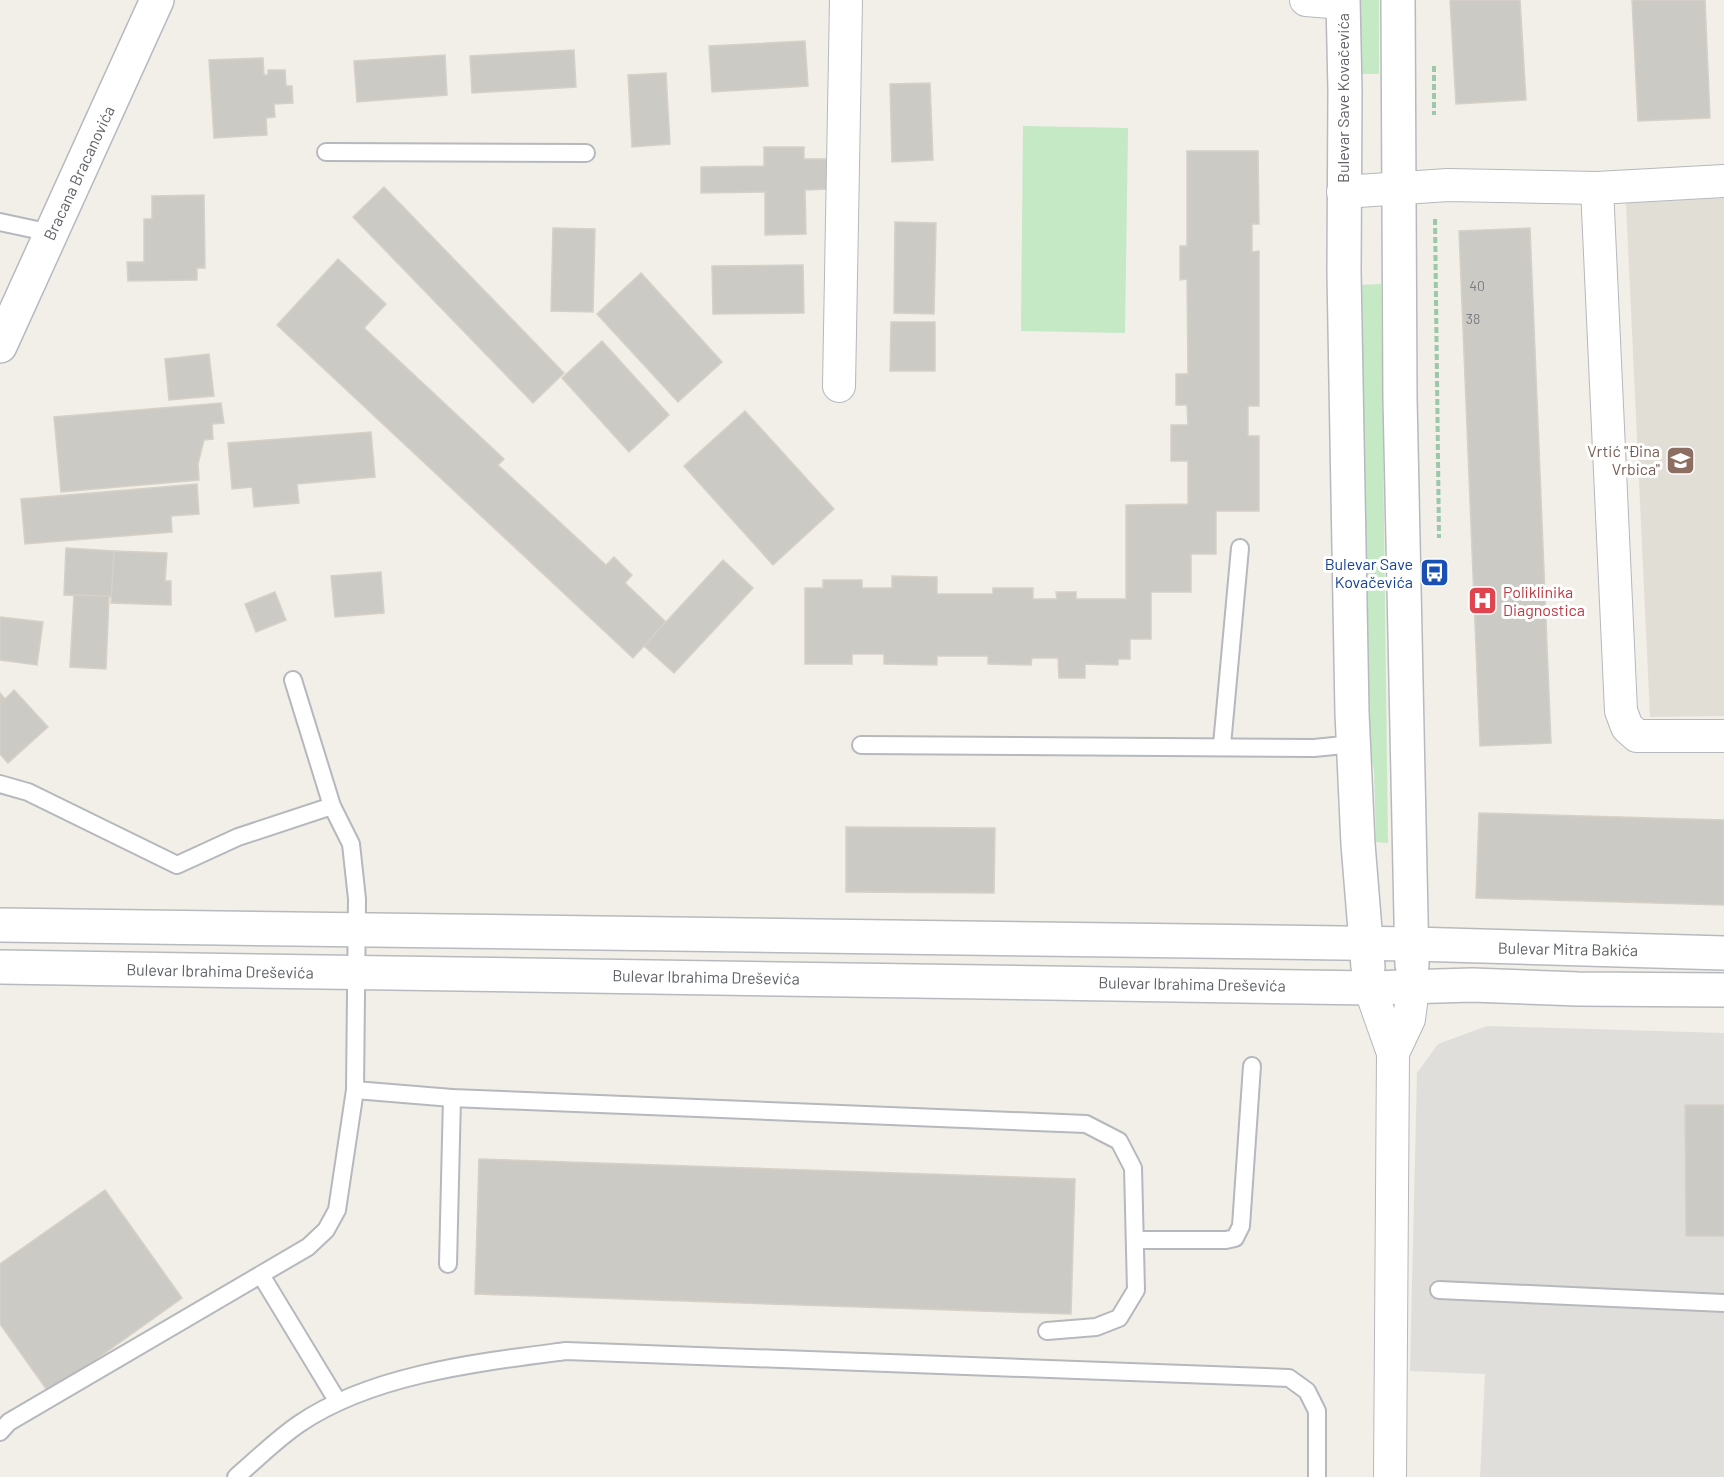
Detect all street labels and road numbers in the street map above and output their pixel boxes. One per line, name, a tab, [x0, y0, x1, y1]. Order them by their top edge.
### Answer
street label: Bulevar Save Kovačevića	[1333, 13, 1352, 183]
street label: Bracana Bracanovića	[39, 103, 118, 243]
street label: Bulevar Mitra Bakića	[1498, 938, 1638, 959]
street label: Bulevar Ibrahima Dreševića	[126, 959, 314, 982]
street label: Bulevar Ibrahima Dreševića	[612, 965, 800, 988]
street label: Bulevar Ibrahima Dreševića	[1098, 972, 1286, 995]

